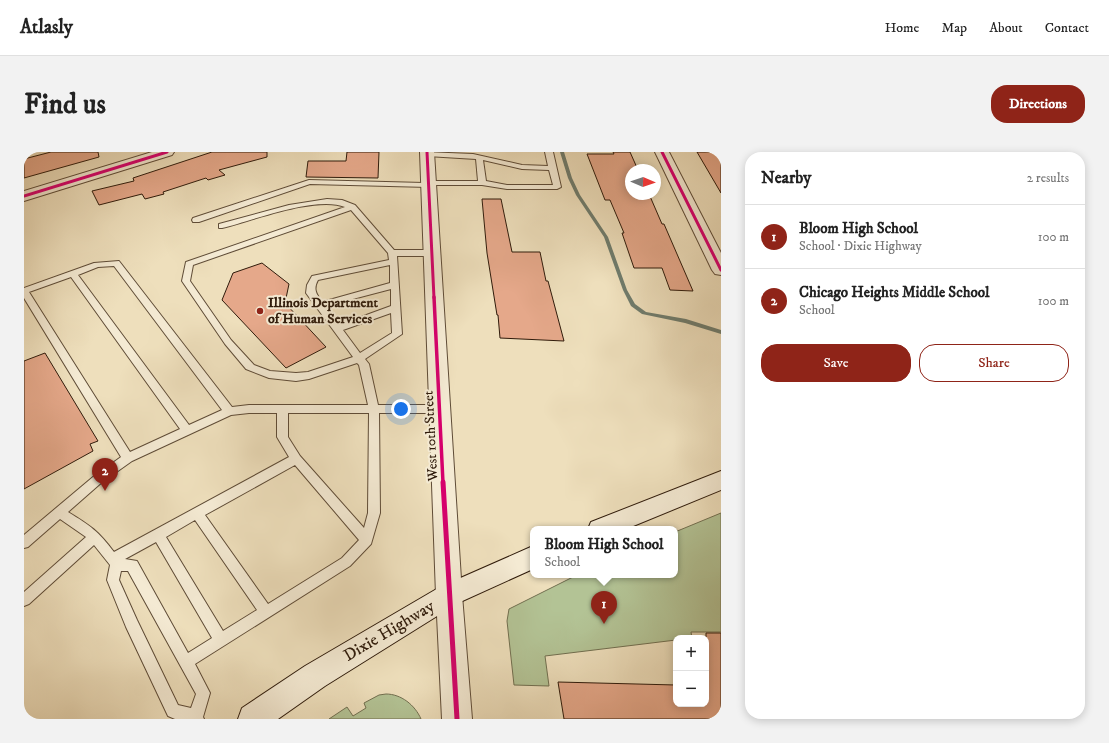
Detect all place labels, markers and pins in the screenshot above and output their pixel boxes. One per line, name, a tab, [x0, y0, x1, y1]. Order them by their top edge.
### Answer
place label: Illinois Department of Human Services	[268, 294, 379, 328]
marker: Illinois Department of Human Services	[255, 306, 265, 316]
pin: 2	[92, 458, 118, 491]
pin: 1	[591, 591, 617, 624]

